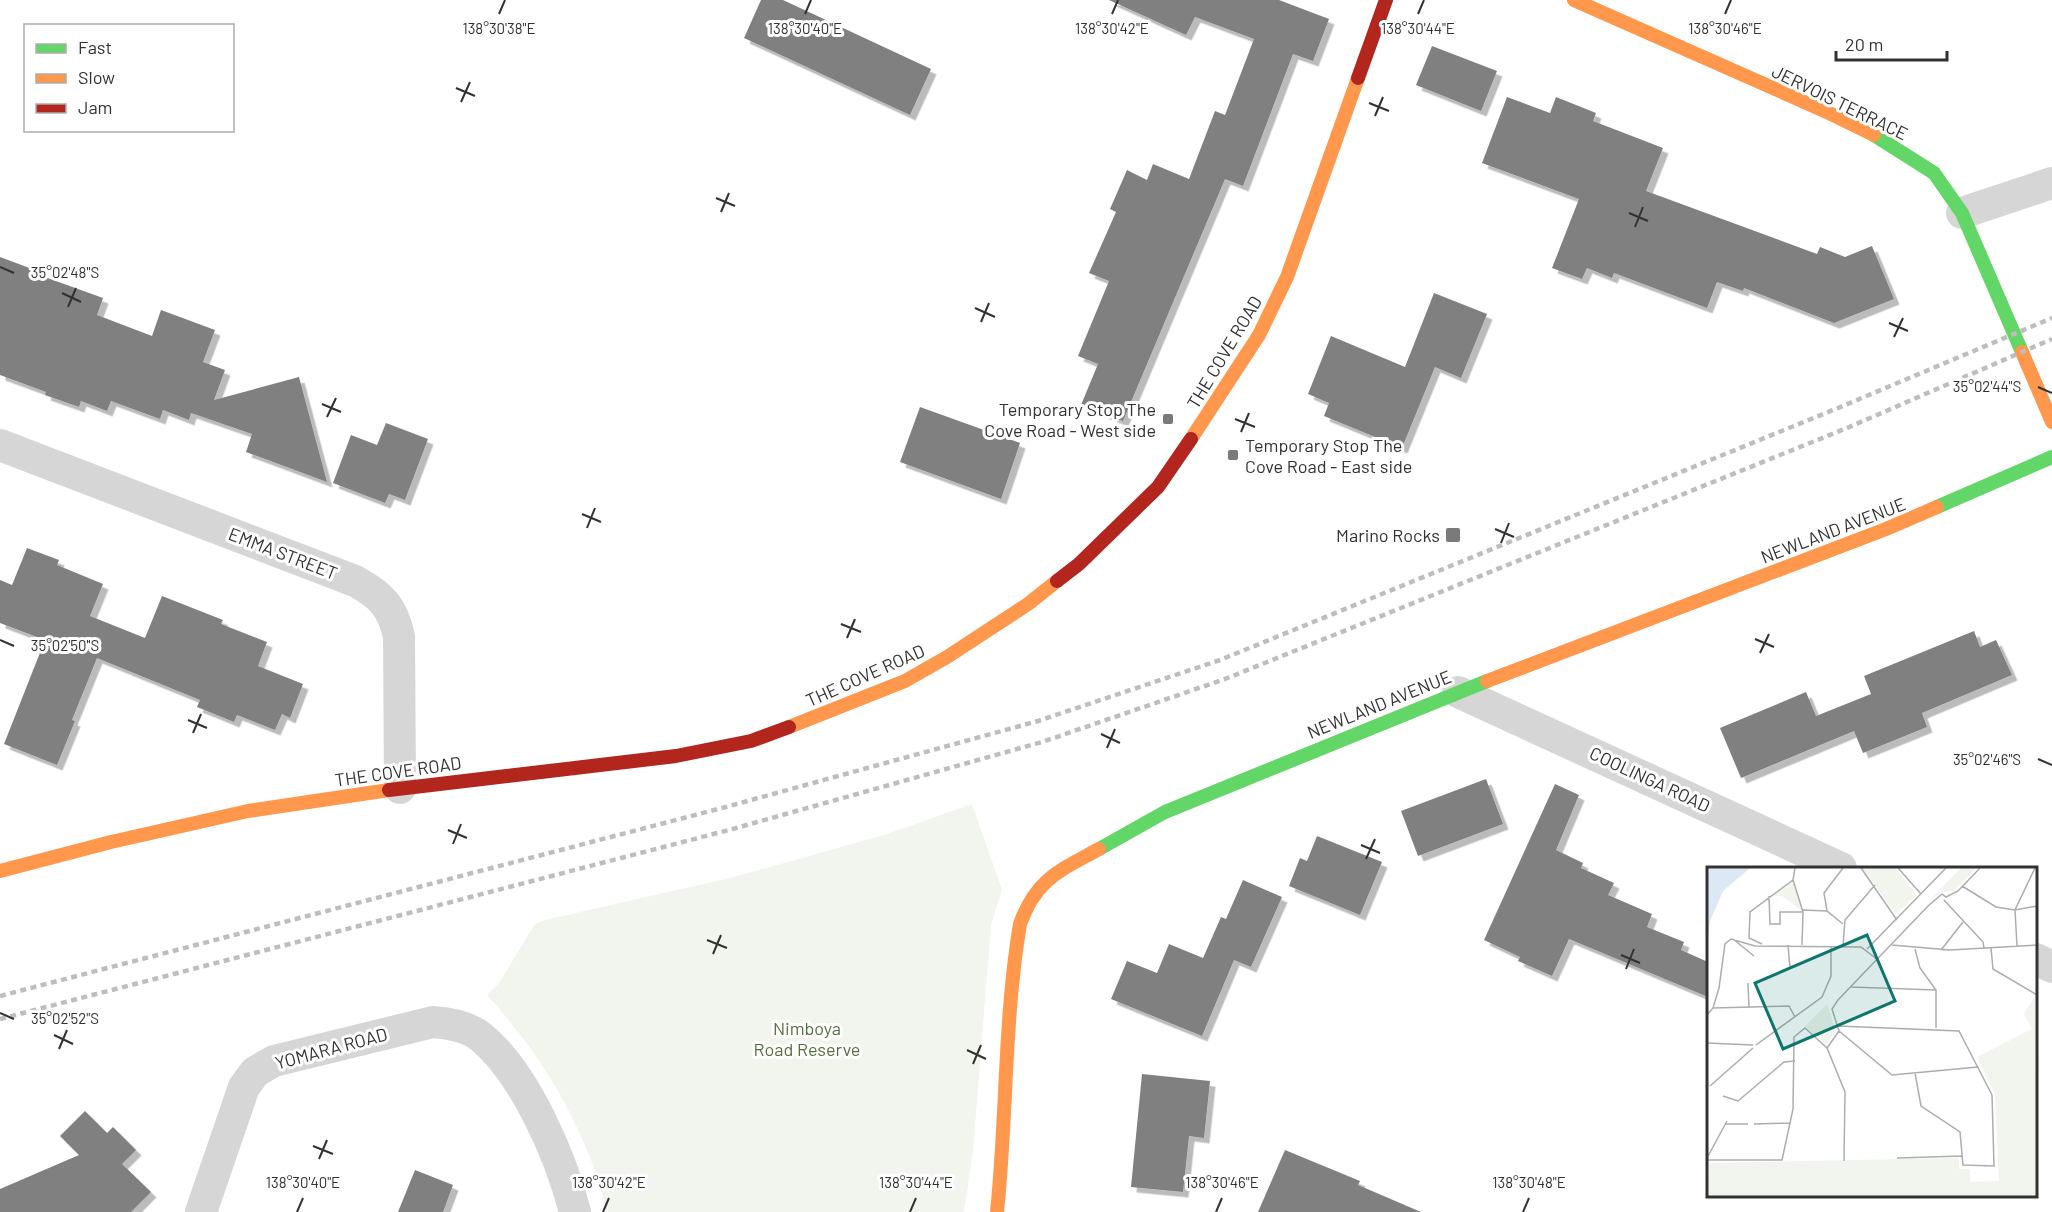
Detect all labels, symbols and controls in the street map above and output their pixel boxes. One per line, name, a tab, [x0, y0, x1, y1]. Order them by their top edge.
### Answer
text: 138°30'38"E	[462, 19, 536, 37]
text: 138°30'40"E	[768, 19, 842, 37]
text: 138°30'42"E	[1075, 19, 1149, 37]
text: 138°30'44"E	[1381, 19, 1455, 37]
text: 138°30'46"E	[1688, 19, 1762, 37]
legend	[24, 24, 234, 132]
scale bar	[1836, 24, 1947, 62]
text: 20 m	[1845, 33, 1883, 55]
text: Fast	[78, 36, 112, 58]
street label: JERVOIS TERRACE	[1768, 60, 1912, 144]
text: Slow	[78, 66, 115, 88]
text: Jam	[78, 96, 112, 118]
text: 35°02'48"S	[31, 263, 99, 281]
street label: THE COVE ROAD	[1182, 292, 1266, 412]
text: 35°02'44"S	[1953, 377, 2021, 395]
place label: Temporary Stop The Cove Road - West side	[984, 398, 1156, 441]
marker: Temporary Stop The Cove Road - West side	[1161, 412, 1175, 426]
place label: Temporary Stop The Cove Road - East side	[1245, 434, 1412, 477]
marker: Temporary Stop The Cove Road - East side	[1226, 448, 1240, 462]
street label: NEWLAND AVENUE	[1757, 492, 1909, 568]
street label: EMMA STREET	[226, 522, 340, 584]
place label: Marino Rocks	[1336, 524, 1440, 546]
marker: Marino Rocks	[1444, 526, 1462, 544]
text: 35°02'50"S	[31, 636, 99, 654]
street label: THE COVE ROAD	[802, 639, 928, 711]
street label: NEWLAND AVENUE	[1304, 665, 1454, 743]
street label: COOLINGA ROAD	[1586, 742, 1714, 816]
text: 35°02'46"S	[1953, 750, 2021, 768]
street label: THE COVE ROAD	[333, 751, 463, 791]
inset map	[1707, 867, 2037, 1197]
text: 35°02'52"S	[31, 1009, 99, 1027]
park label: Nimboya Road Reserve	[754, 1017, 860, 1060]
street label: YOMARA ROAD	[273, 1022, 389, 1074]
text: 138°30'40"E	[266, 1173, 340, 1191]
text: 138°30'42"E	[572, 1173, 646, 1191]
text: 138°30'44"E	[879, 1173, 953, 1191]
text: 138°30'46"E	[1185, 1173, 1259, 1191]
text: 138°30'48"E	[1492, 1173, 1566, 1191]

